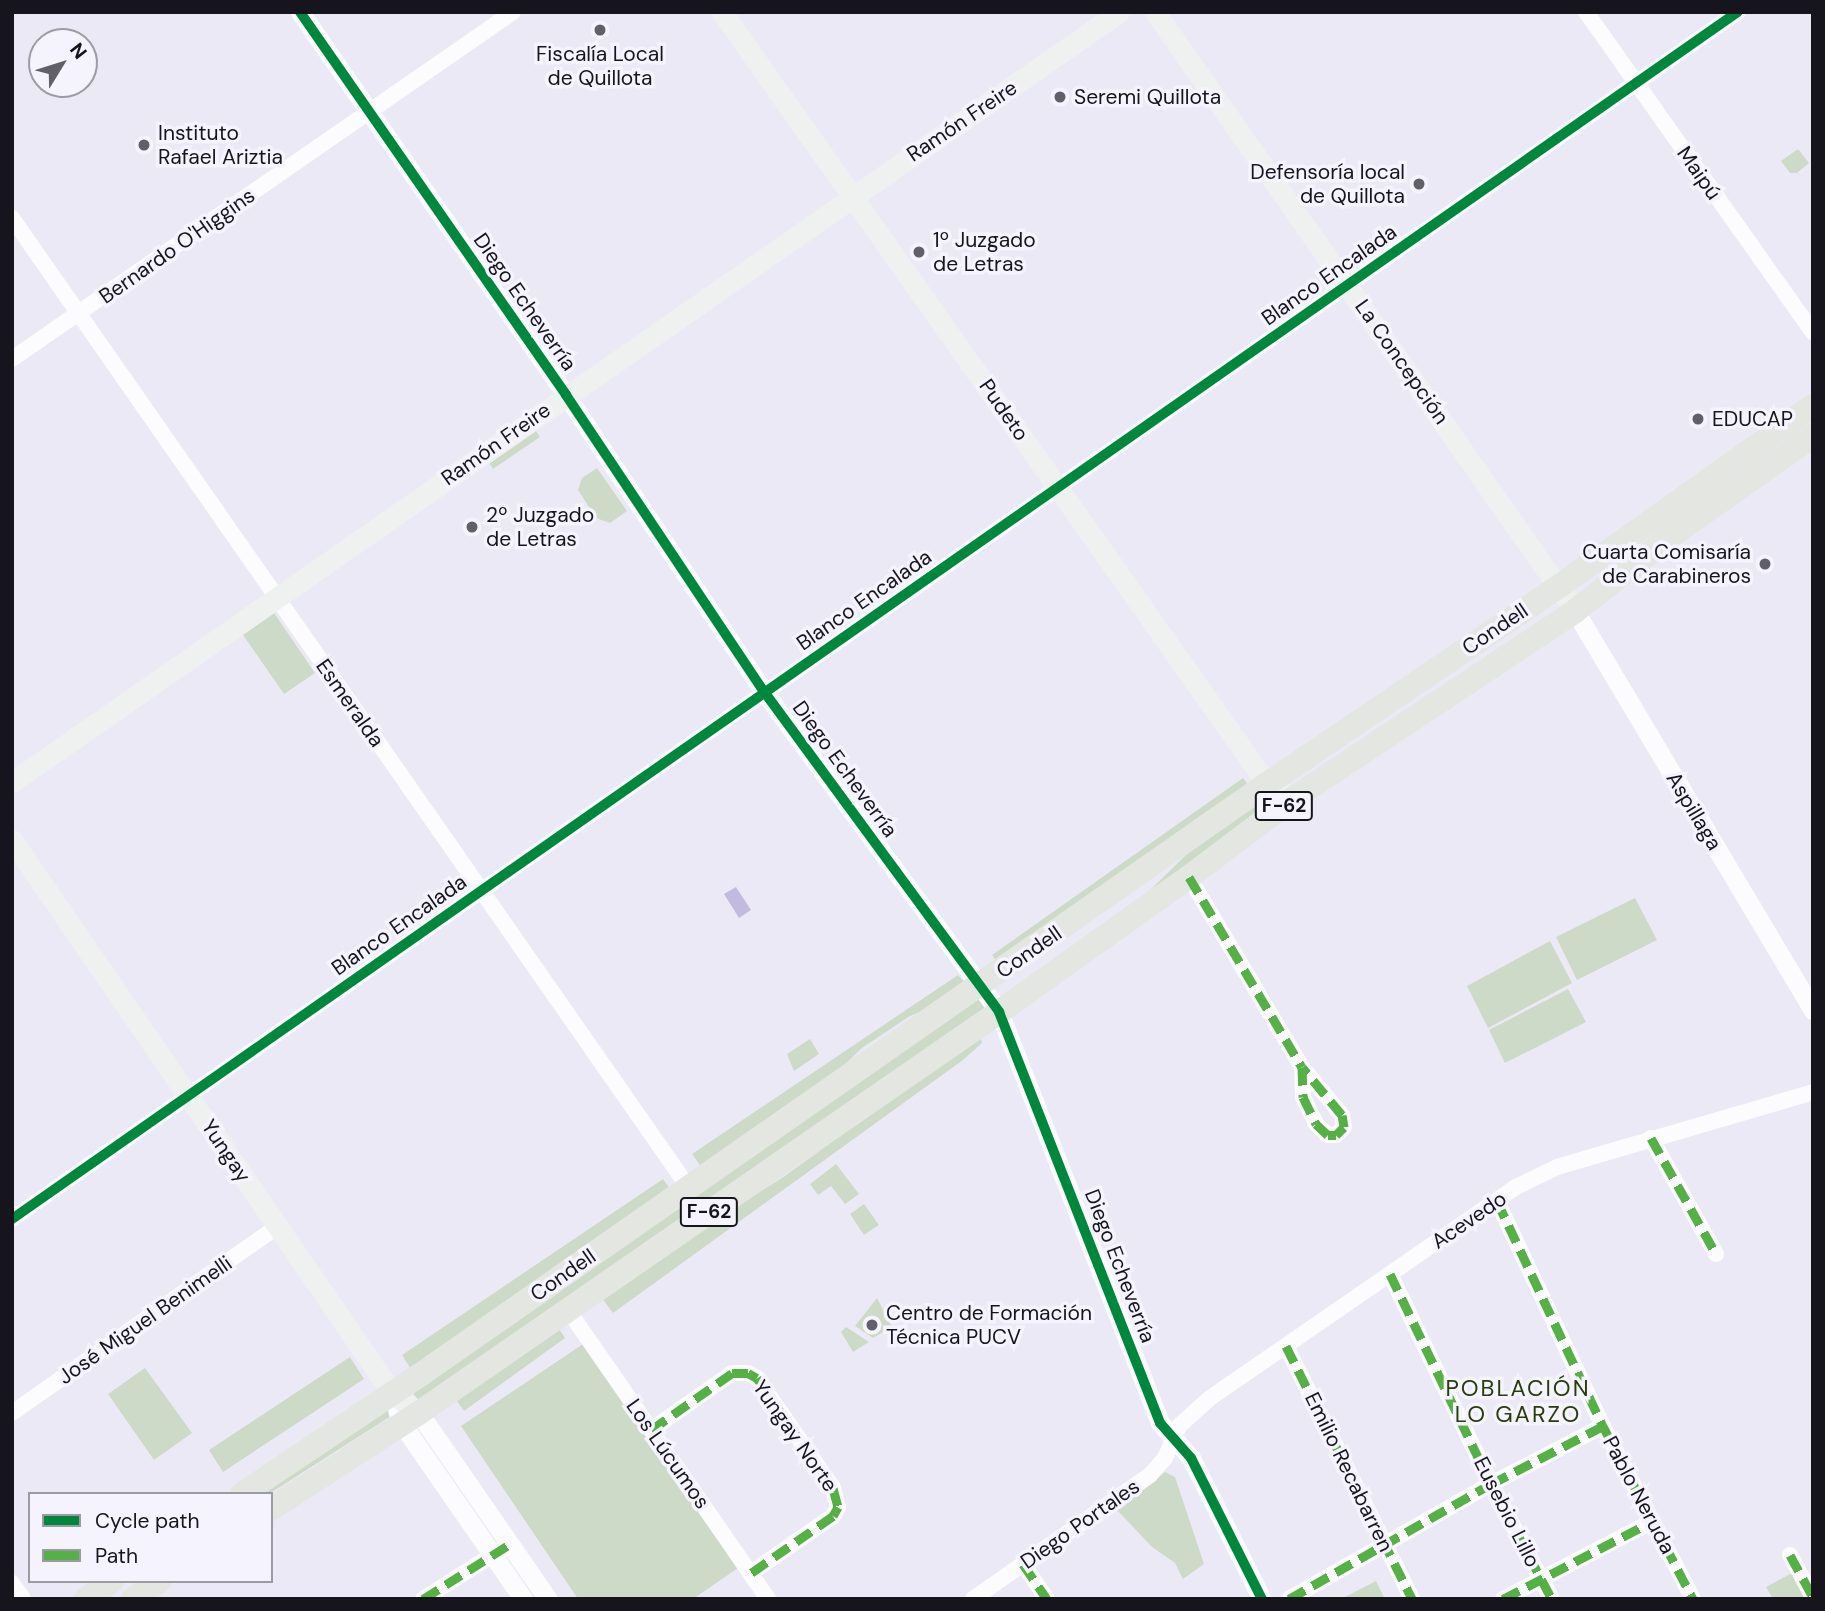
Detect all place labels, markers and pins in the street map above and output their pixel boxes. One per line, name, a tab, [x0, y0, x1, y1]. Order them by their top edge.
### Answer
marker: Fiscalía Local de Quillota	[592, 22, 608, 38]
place label: Fiscalía Local de Quillota	[536, 41, 664, 91]
place label: Seremi Quillota	[1074, 84, 1221, 110]
marker: Seremi Quillota	[1052, 89, 1068, 105]
place label: Instituto Rafael Ariztia	[158, 120, 283, 170]
marker: Instituto Rafael Ariztia	[136, 137, 152, 153]
place label: Defensoría local de Quillota	[1250, 159, 1405, 209]
marker: Defensoría local de Quillota	[1411, 176, 1427, 192]
place label: 1º Juzgado de Letras	[933, 227, 1036, 277]
marker: 1º Juzgado de Letras	[911, 244, 927, 260]
place label: EDUCAP	[1712, 406, 1793, 432]
marker: EDUCAP	[1690, 411, 1706, 427]
place label: 2º Juzgado de Letras	[486, 502, 594, 552]
marker: 2º Juzgado de Letras	[464, 519, 480, 535]
place label: Cuarta Comisaría de Carabineros	[1582, 539, 1751, 589]
marker: Cuarta Comisaría de Carabineros	[1757, 556, 1773, 572]
place label: Centro de Formación Técnica PUCV	[886, 1300, 1092, 1350]
marker: Centro de Formación Técnica PUCV	[864, 1317, 880, 1333]

